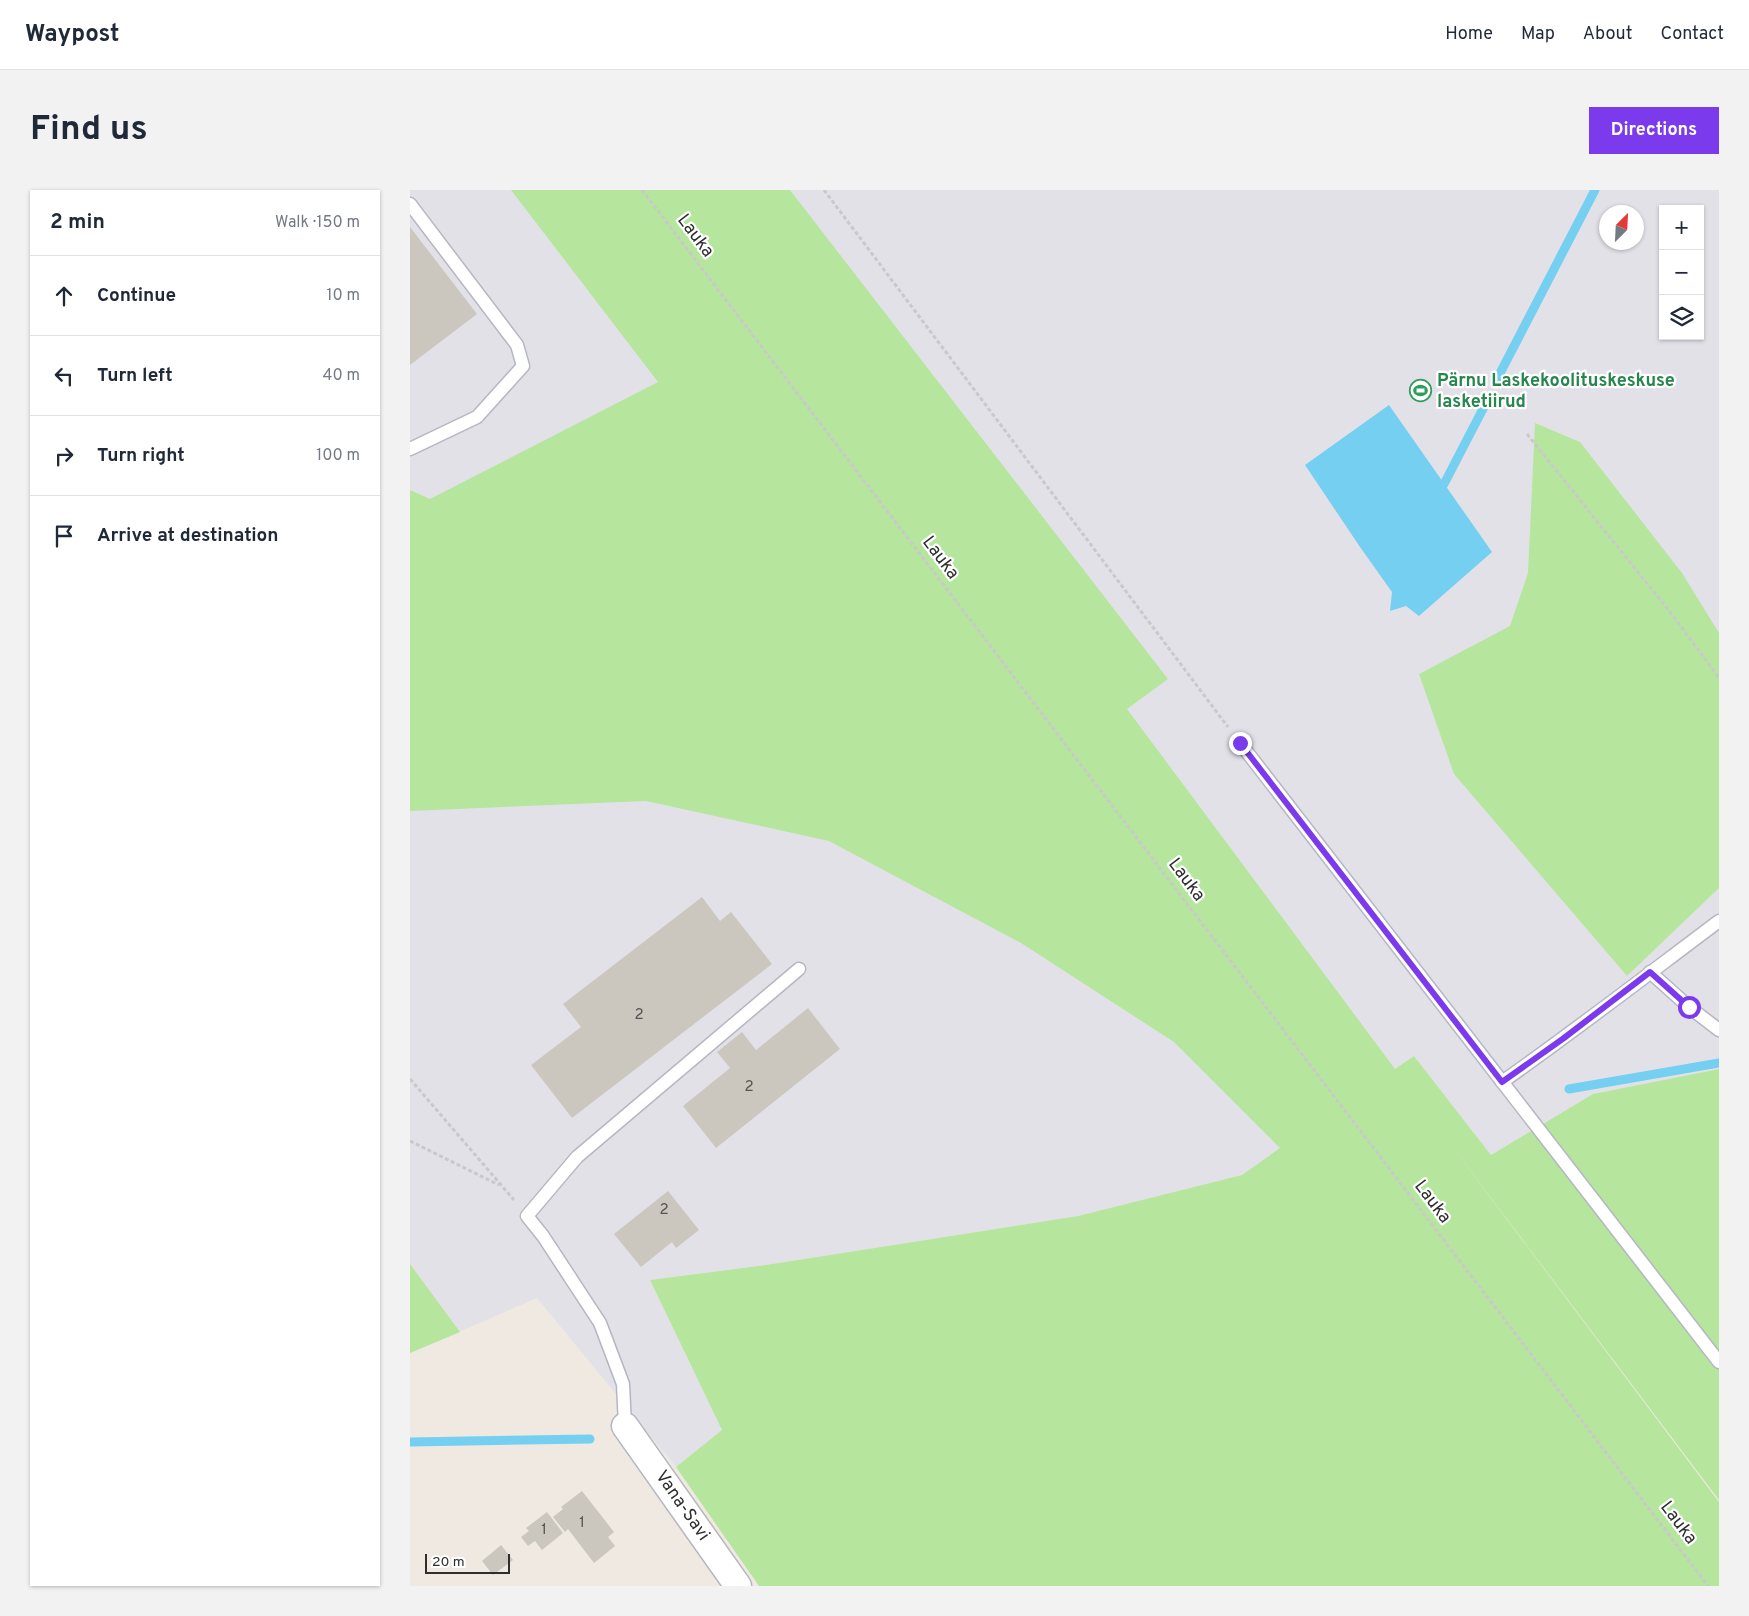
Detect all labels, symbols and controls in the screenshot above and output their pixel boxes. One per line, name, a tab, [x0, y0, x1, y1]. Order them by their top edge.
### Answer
text: Waypost	[25, 20, 119, 50]
text: Home	[1445, 23, 1493, 46]
text: Map	[1521, 23, 1555, 46]
text: About	[1583, 23, 1632, 46]
text: Contact	[1660, 23, 1724, 46]
button: Directions	[1589, 107, 1719, 154]
text: Find us	[30, 108, 148, 152]
north arrow	[1599, 205, 1644, 250]
map controls	[1659, 205, 1704, 340]
button: +	[1659, 205, 1704, 250]
text: 2 min	[50, 209, 105, 236]
street label: Lauka	[671, 210, 719, 262]
text: Walk · 150 m	[275, 213, 360, 233]
button: −	[1659, 250, 1704, 295]
icon: ahead	[50, 282, 78, 310]
text: Continue	[97, 284, 176, 308]
text: 10 m	[326, 286, 360, 306]
button: layers	[1659, 295, 1704, 340]
icon: left	[50, 362, 78, 390]
text: Turn left	[97, 364, 173, 388]
text: 40 m	[322, 366, 360, 386]
place label: Pärnu Laskekoolituskeskuse lasketiirud	[1437, 370, 1675, 414]
sports icon: Pärnu Laskekoolituskeskuse lasketiirud	[1409, 379, 1433, 403]
icon: right	[50, 442, 78, 470]
text: Turn right	[97, 444, 185, 468]
text: 100 m	[316, 446, 360, 466]
icon: arrive	[50, 522, 78, 550]
text: Arrive at destination	[97, 524, 278, 548]
street label: Lauka	[916, 532, 964, 584]
route end	[1229, 732, 1252, 755]
street label: Lauka	[1162, 854, 1210, 906]
route start	[1678, 996, 1701, 1019]
house number: 2	[634, 1006, 644, 1025]
house number: 2	[744, 1078, 754, 1097]
street label: Lauka	[1408, 1176, 1456, 1228]
house number: 2	[659, 1201, 669, 1220]
street label: Vana-Savi	[649, 1466, 715, 1546]
street label: Lauka	[1654, 1497, 1702, 1549]
house number: 1	[579, 1514, 585, 1533]
house number: 1	[541, 1521, 547, 1540]
scale bar	[425, 1551, 510, 1574]
text: 20 m	[432, 1554, 465, 1571]

